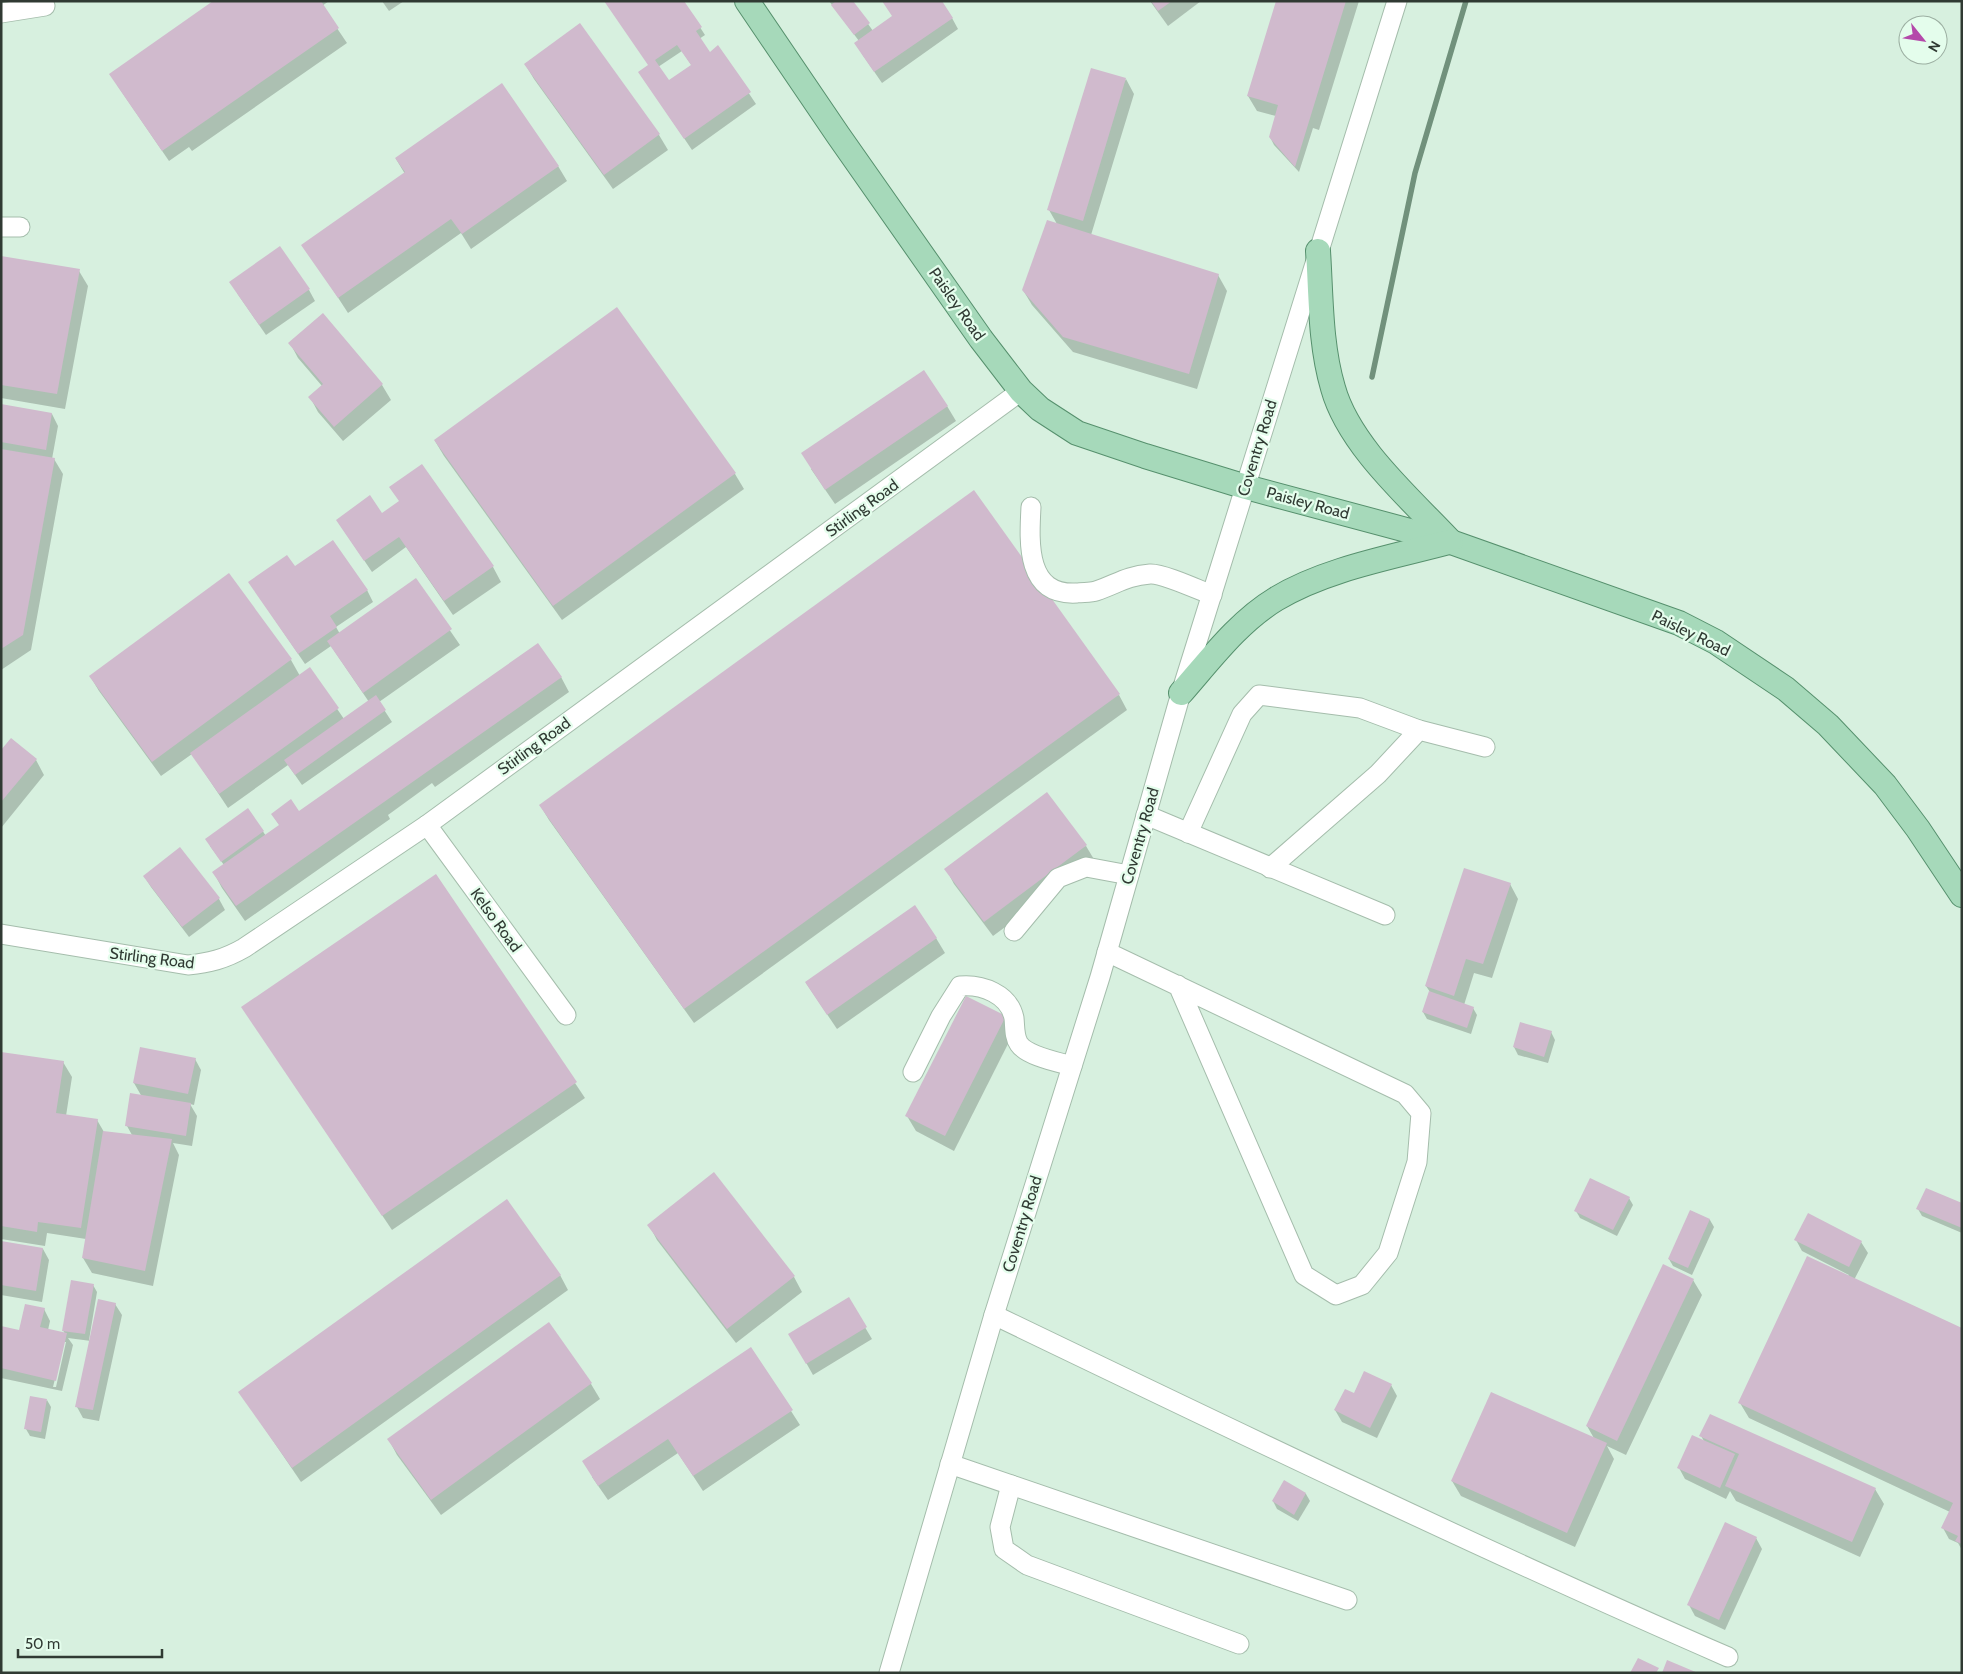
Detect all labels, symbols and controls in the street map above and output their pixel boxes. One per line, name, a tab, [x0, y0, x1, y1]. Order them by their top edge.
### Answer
north arrow	[1898, 15, 1948, 65]
text: N	[1924, 38, 1945, 55]
street label: Paisley Road	[925, 264, 989, 344]
street label: Coventry Road	[1233, 397, 1281, 499]
street label: Stirling Road	[822, 475, 902, 541]
street label: Paisley Road	[1265, 483, 1351, 523]
street label: Paisley Road	[1649, 606, 1733, 660]
street label: Stirling Road	[494, 713, 574, 779]
street label: Coventry Road	[1117, 785, 1163, 887]
street label: Kelso Road	[467, 884, 525, 956]
street label: Stirling Road	[108, 943, 196, 973]
street label: Coventry Road	[998, 1173, 1046, 1275]
scale bar	[18, 1626, 161, 1658]
text: 50 m	[25, 1635, 60, 1653]

